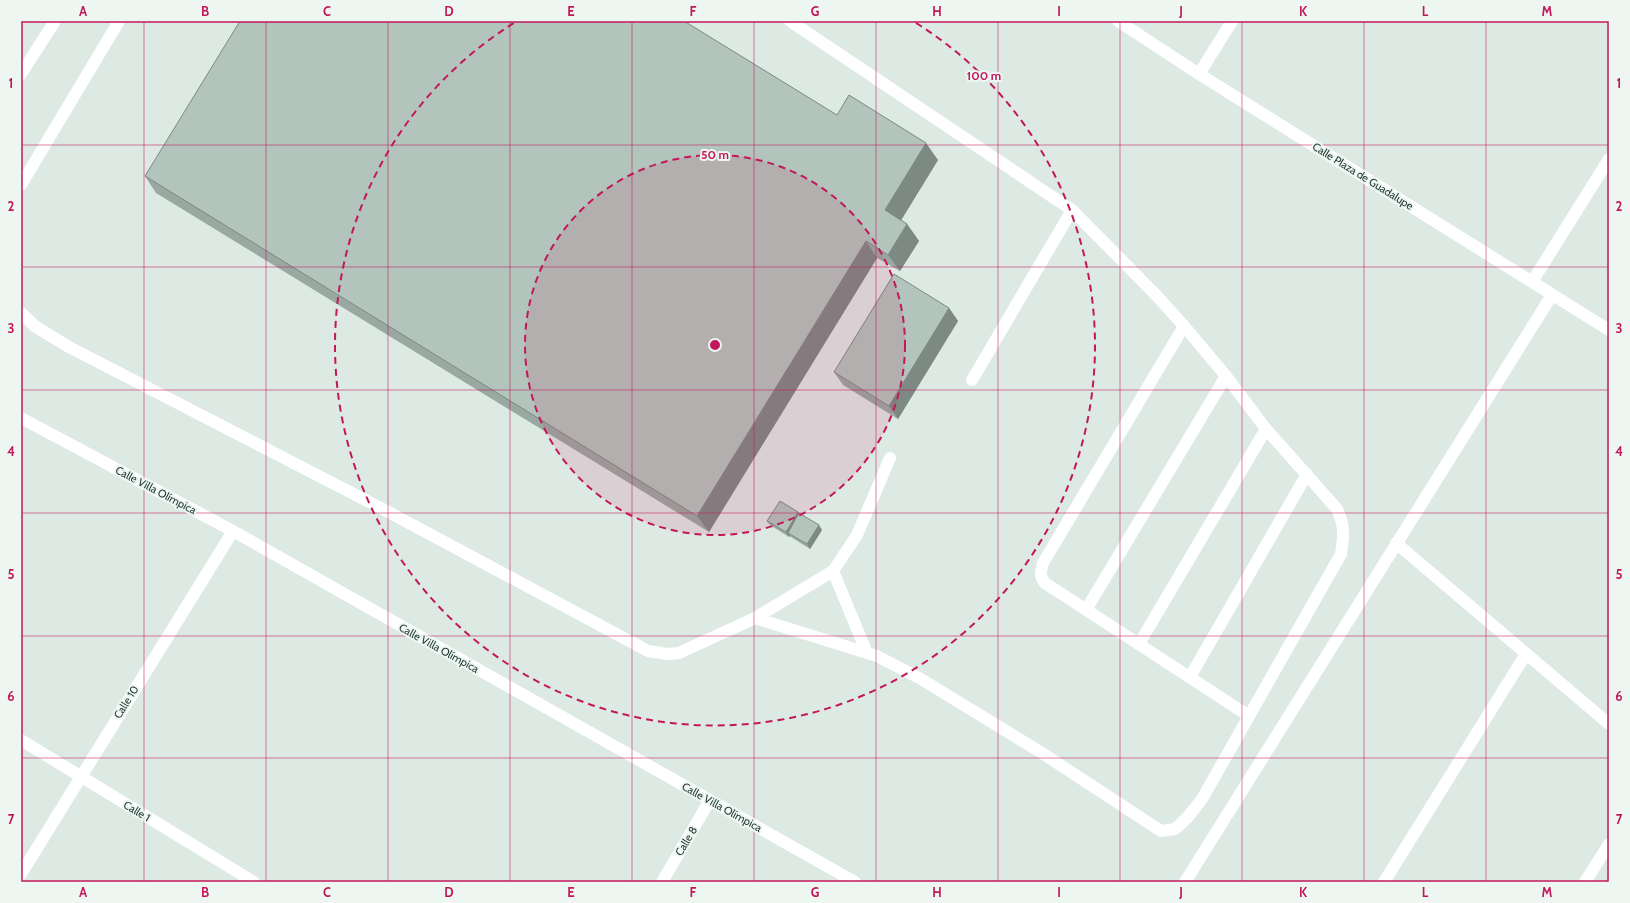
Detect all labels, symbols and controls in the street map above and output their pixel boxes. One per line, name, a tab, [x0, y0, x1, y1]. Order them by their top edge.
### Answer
text: A	[79, 3, 88, 19]
text: B	[201, 3, 209, 19]
text: C	[323, 3, 331, 19]
text: D	[444, 3, 454, 19]
text: E	[567, 3, 575, 19]
text: F	[690, 3, 697, 19]
text: G	[811, 3, 820, 19]
text: H	[932, 3, 942, 19]
text: I	[1057, 3, 1061, 19]
text: J	[1178, 3, 1183, 19]
text: K	[1299, 3, 1308, 19]
text: L	[1422, 3, 1429, 19]
text: M	[1542, 3, 1553, 19]
text: 100 m	[967, 68, 1001, 83]
text: 1	[9, 75, 13, 91]
text: 1	[1617, 75, 1621, 91]
street label: Calle Plaza de Guadalupe	[1310, 139, 1416, 213]
text: 50 m	[701, 147, 729, 162]
text: 2	[8, 198, 15, 214]
text: 2	[1616, 198, 1623, 214]
text: 3	[7, 320, 15, 336]
text: 3	[1615, 320, 1623, 336]
centre of rings	[708, 338, 722, 352]
text: 4	[7, 443, 15, 459]
text: 4	[1615, 443, 1623, 459]
street label: Calle Villa Olímpica	[113, 463, 199, 518]
text: 5	[8, 566, 15, 582]
text: 5	[1616, 566, 1623, 582]
street label: Calle Villa Olímpica	[396, 620, 482, 676]
street label: Calle 10	[110, 683, 142, 721]
text: 6	[7, 688, 15, 704]
text: 6	[1615, 688, 1623, 704]
street label: Calle Villa Olímpica	[679, 779, 765, 835]
street label: Calle 1	[121, 798, 153, 824]
text: 7	[8, 811, 15, 827]
text: 7	[1616, 811, 1623, 827]
street label: Calle 8	[672, 824, 700, 858]
text: A	[79, 884, 88, 900]
text: B	[201, 884, 209, 900]
text: C	[323, 884, 331, 900]
text: D	[444, 884, 454, 900]
text: E	[567, 884, 575, 900]
text: F	[690, 884, 697, 900]
text: G	[811, 884, 820, 900]
text: H	[932, 884, 942, 900]
text: I	[1057, 884, 1061, 900]
text: J	[1178, 884, 1183, 900]
text: K	[1299, 884, 1308, 900]
text: L	[1422, 884, 1429, 900]
text: M	[1542, 884, 1553, 900]

